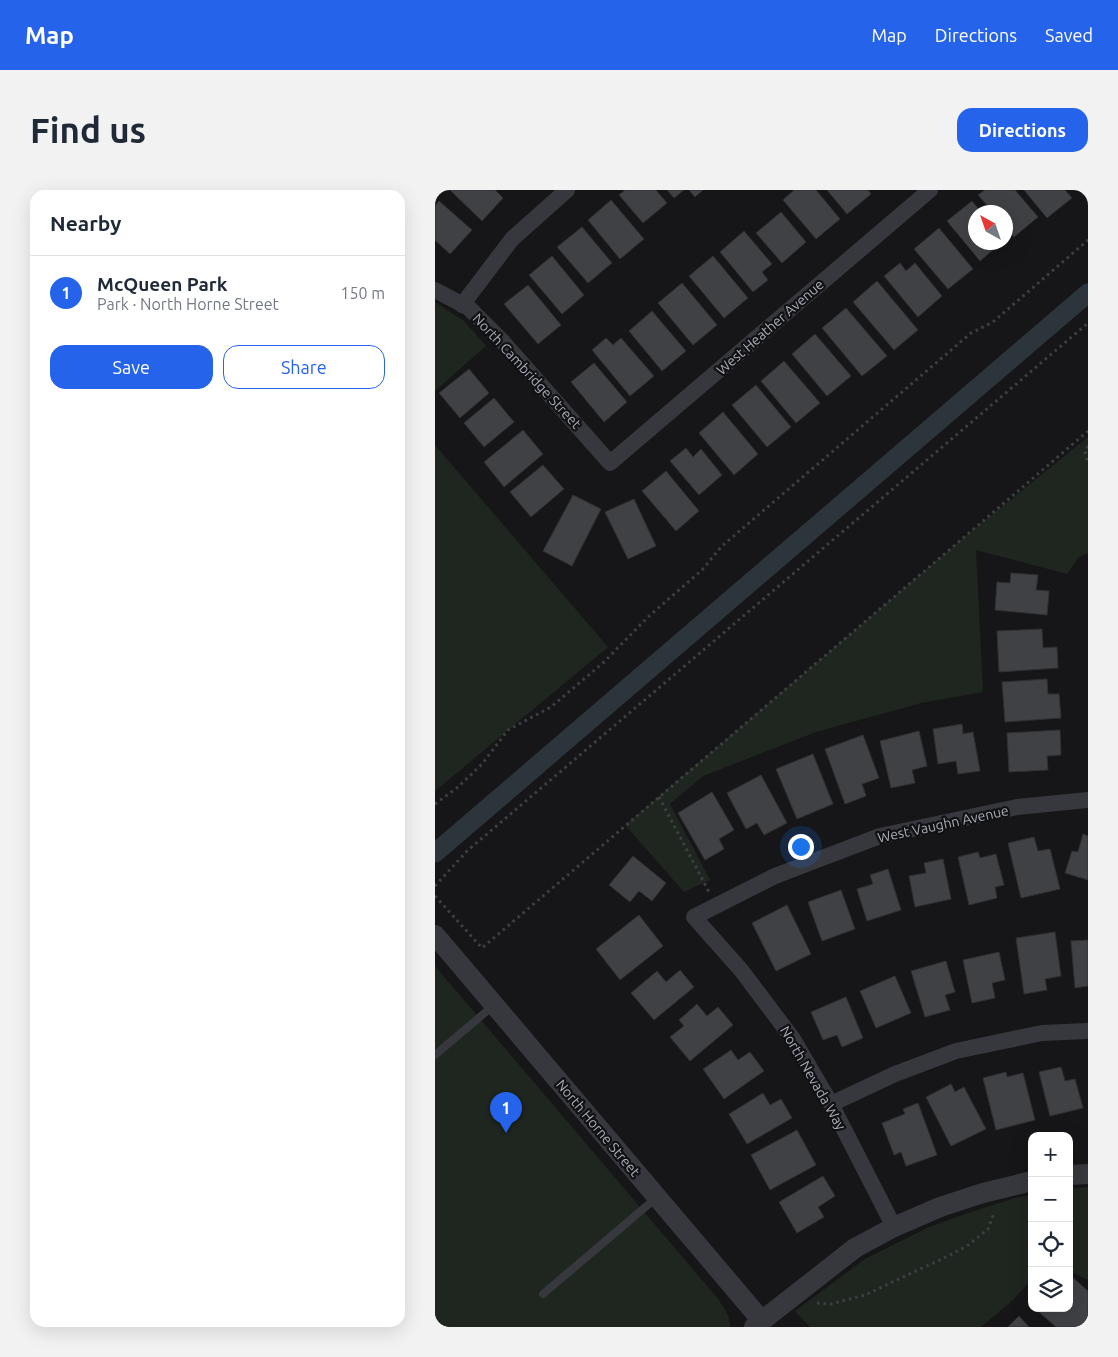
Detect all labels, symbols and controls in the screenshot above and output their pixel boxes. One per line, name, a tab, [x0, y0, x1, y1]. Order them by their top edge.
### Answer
text: Map	[25, 22, 74, 49]
text: Map	[871, 25, 907, 45]
text: Directions	[935, 25, 1017, 45]
text: Saved	[1045, 25, 1093, 45]
button: Directions	[957, 108, 1088, 152]
text: Find us	[30, 110, 146, 150]
north arrow	[968, 205, 1013, 250]
text: Nearby	[50, 211, 121, 235]
text: McQueen Park	[97, 273, 227, 295]
street label: West Heather Avenue	[713, 276, 827, 378]
text: 1	[61, 284, 71, 302]
text: 150 m	[340, 284, 385, 302]
text: Park · North Horne Street	[97, 295, 279, 313]
street label: North Cambridge Street	[470, 310, 585, 432]
button: Save	[50, 345, 213, 389]
button: Share	[223, 345, 385, 389]
street label: West Vaughn Avenue	[876, 802, 1010, 846]
your location	[788, 834, 814, 860]
street label: North Nevada Way	[777, 1023, 849, 1133]
street label: North Horne Street	[553, 1076, 643, 1180]
pin: 1	[490, 1092, 522, 1133]
map controls	[1028, 1132, 1073, 1312]
button: +	[1028, 1132, 1073, 1177]
button: −	[1028, 1177, 1073, 1222]
button: locate	[1028, 1222, 1073, 1267]
button: layers	[1028, 1267, 1073, 1312]

